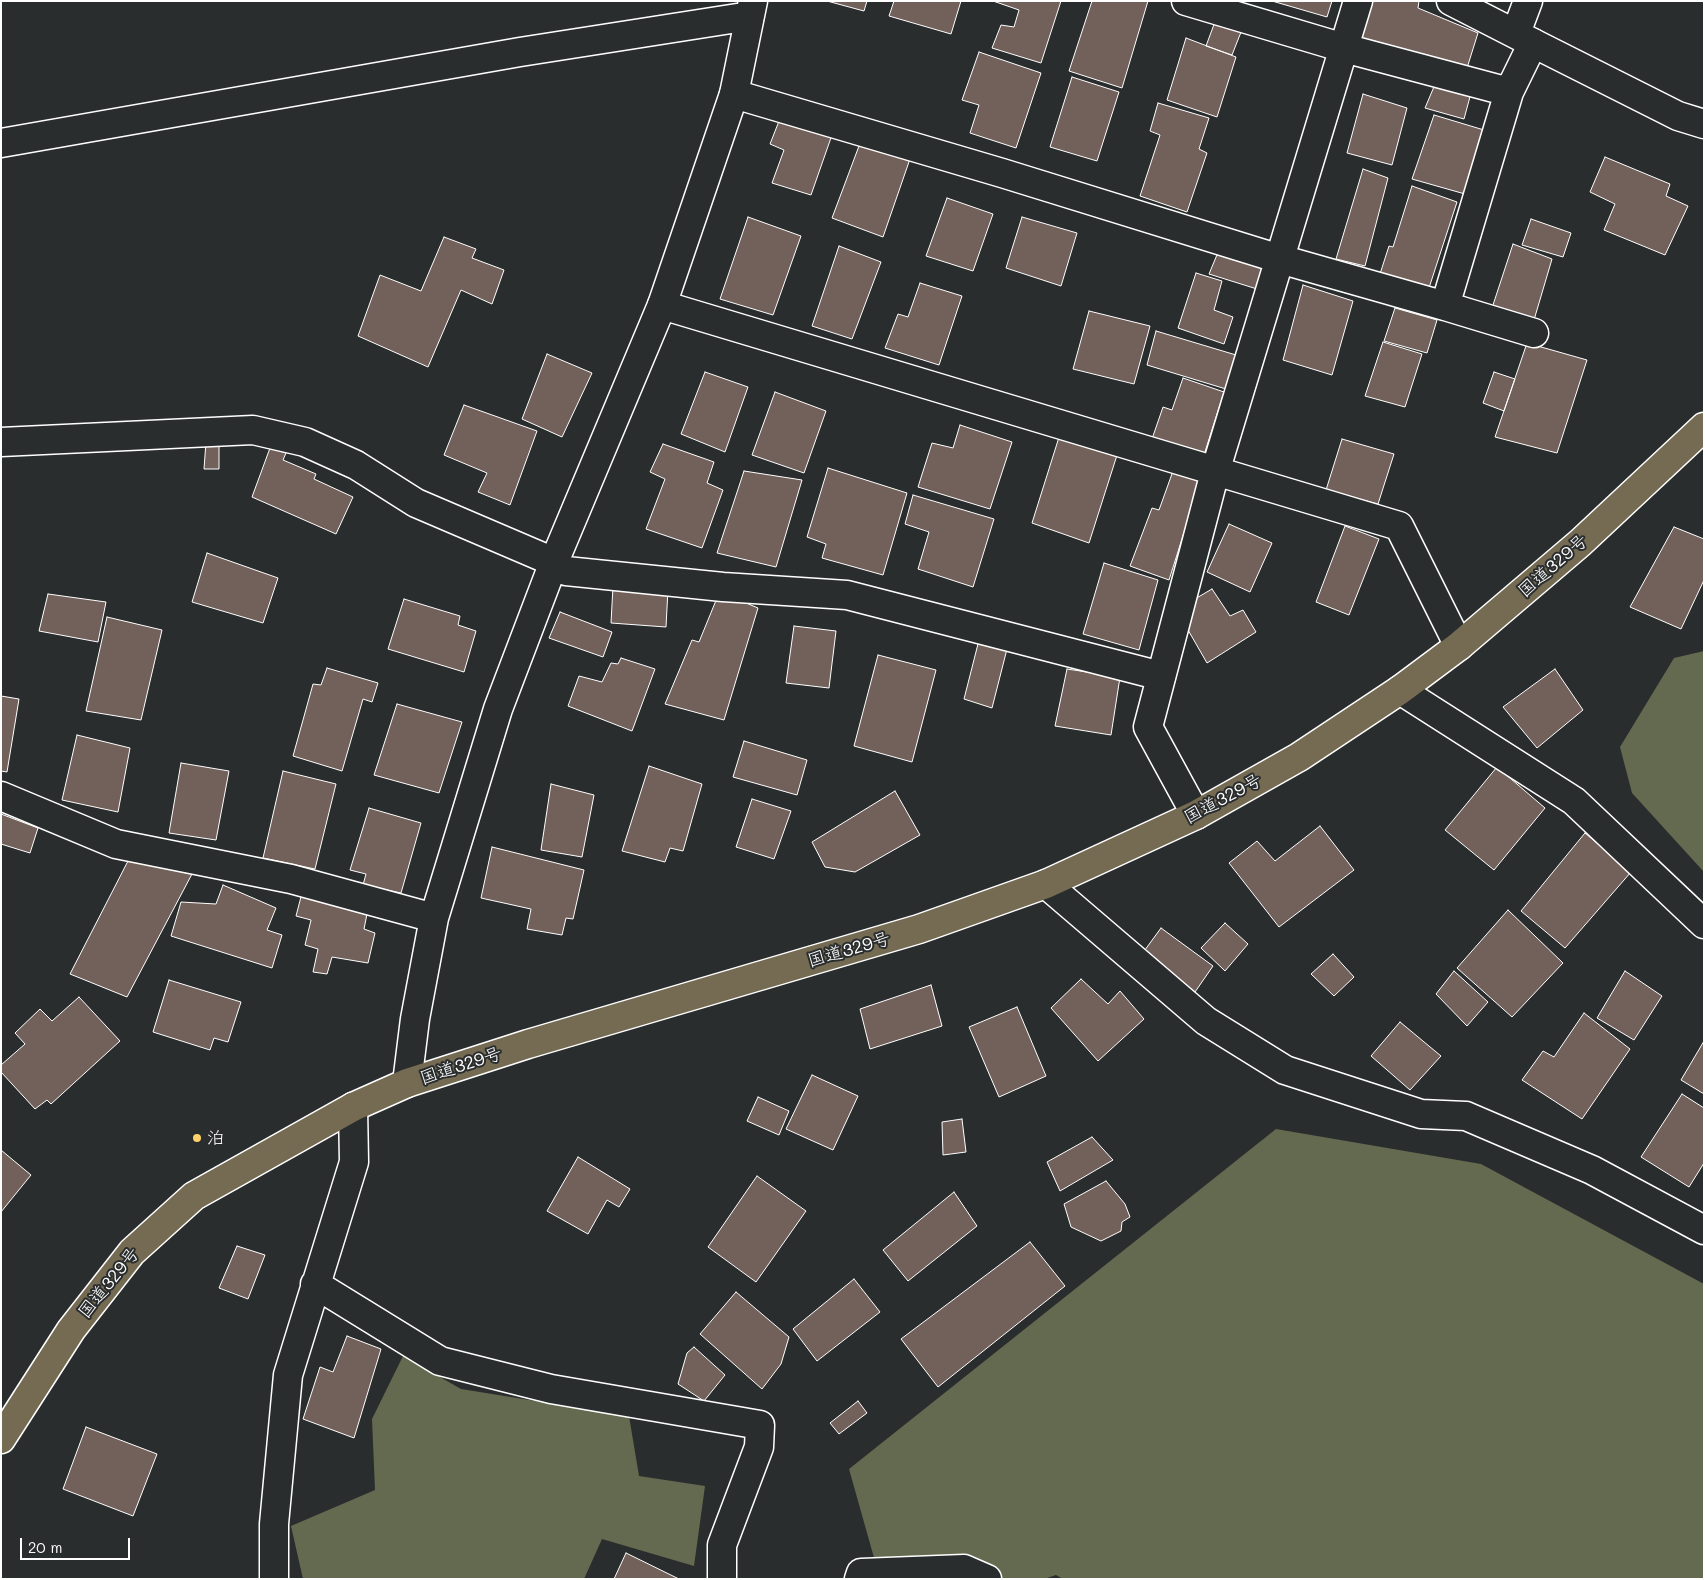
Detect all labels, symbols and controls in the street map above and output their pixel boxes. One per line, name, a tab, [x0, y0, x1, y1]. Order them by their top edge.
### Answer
street label: 国道329号	[1514, 530, 1592, 602]
street label: 国道329号	[1180, 769, 1266, 829]
street label: 国道329号	[805, 928, 893, 972]
street label: 国道329号	[417, 1043, 505, 1089]
place label: 泊	[207, 1127, 225, 1149]
marker: 泊	[191, 1132, 203, 1144]
street label: 国道329号	[74, 1243, 144, 1323]
scale bar	[22, 1528, 132, 1560]
text: 20 m	[28, 1537, 62, 1557]

